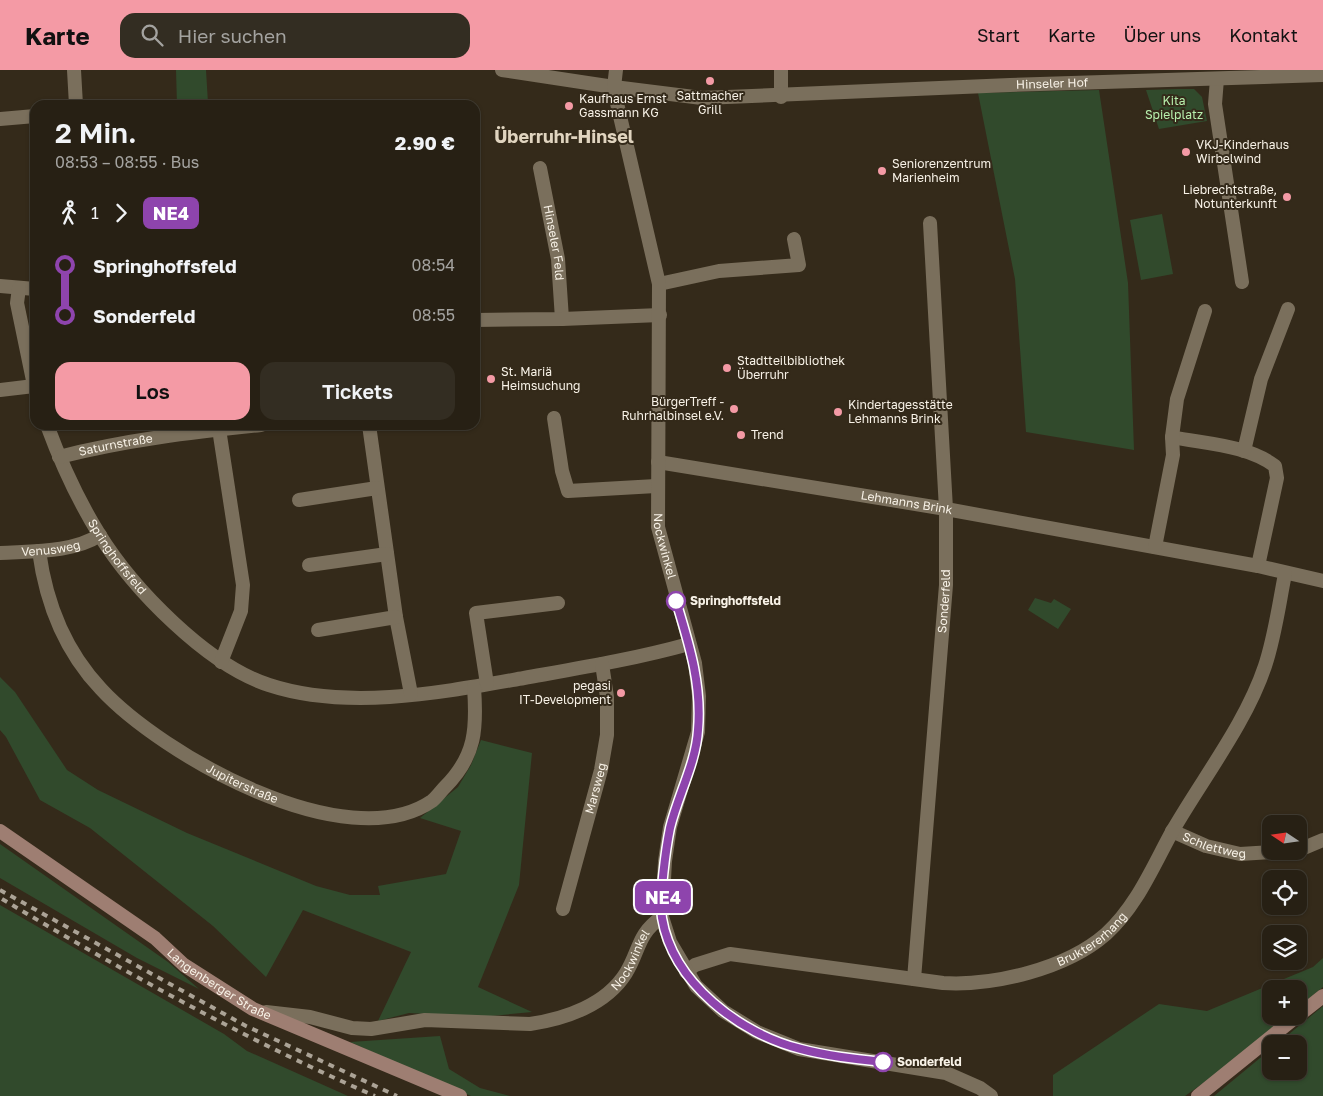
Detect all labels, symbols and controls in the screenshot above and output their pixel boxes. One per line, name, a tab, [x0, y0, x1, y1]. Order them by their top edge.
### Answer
search box	[120, 13, 470, 58]
text: Karte	[25, 21, 90, 50]
icon: search	[138, 21, 166, 49]
text: Hier suchen	[178, 24, 287, 47]
text: Start	[977, 24, 1020, 46]
text: Karte	[1048, 24, 1095, 46]
text: Über uns	[1123, 24, 1201, 46]
text: Kontakt	[1229, 24, 1298, 46]
street label: Hinseler Hof	[1016, 74, 1089, 92]
marker: Sattmacher Grill	[704, 75, 716, 87]
place label: Sattmacher Grill	[677, 88, 744, 117]
place label: Kaufhaus Ernst Gassmann KG	[579, 91, 667, 120]
park label: Kita Spielplatz	[1145, 93, 1203, 122]
marker: Kaufhaus Ernst Gassmann KG	[563, 100, 575, 112]
text: 2 Min.	[55, 116, 137, 149]
district label: Überruhr-Hinsel	[494, 125, 634, 147]
text: 2.90 €	[395, 131, 455, 154]
place label: VKJ-Kinderhaus Wirbelwind	[1196, 137, 1289, 166]
marker: VKJ-Kinderhaus Wirbelwind	[1180, 146, 1192, 158]
text: 08:53 – 08:55 · Bus	[55, 152, 199, 172]
place label: Seniorenzentrum Marienheim	[892, 156, 991, 185]
marker: Seniorenzentrum Marienheim	[876, 165, 888, 177]
place label: Liebrechtstraße, Notunterkunft	[1183, 182, 1277, 211]
marker: Liebrechtstraße, Notunterkunft	[1281, 191, 1293, 203]
icon: walk	[55, 199, 83, 227]
icon: forward	[107, 199, 135, 227]
text: NE4	[153, 202, 189, 224]
text: 1	[91, 203, 99, 223]
street label: Hinseler Feld	[540, 203, 567, 281]
text: Springhoffsfeld	[93, 254, 237, 277]
text: 08:54	[411, 255, 455, 275]
text: Sonderfeld	[93, 304, 195, 327]
text: 08:55	[412, 305, 455, 325]
place label: Stadtteilbibliothek Überruhr	[737, 353, 845, 382]
button: Los	[55, 362, 250, 420]
button: Tickets	[260, 362, 455, 420]
marker: Stadtteilbibliothek Überruhr	[721, 362, 733, 374]
place label: St. Mariä Heimsuchung	[501, 364, 580, 393]
marker: St. Mariä Heimsuchung	[485, 373, 497, 385]
place label: BürgerTreff - Ruhrhalbinsel e.V.	[621, 394, 724, 423]
place label: Kindertagesstätte Lehmanns Brink	[848, 397, 953, 426]
marker: BürgerTreff - Ruhrhalbinsel e.V.	[728, 403, 740, 415]
marker: Kindertagesstätte Lehmanns Brink	[832, 406, 844, 418]
place label: Trend	[751, 427, 784, 442]
marker: Trend	[735, 429, 747, 441]
street label: Saturnstraße	[77, 430, 154, 459]
street label: Lehmanns Brink	[860, 487, 954, 517]
street label: Nockwinkel	[651, 513, 680, 581]
street label: Springhoffsfeld	[85, 516, 150, 597]
street label: Venusweg	[21, 537, 82, 559]
street label: Sonderfeld	[934, 569, 953, 634]
marker: Springhoffsfeld	[666, 591, 686, 611]
place label: Springhoffsfeld	[690, 593, 781, 608]
place label: pegasi IT-Development	[519, 678, 611, 707]
marker: pegasi IT-Development	[615, 687, 627, 699]
street label: Jupiterstraße	[204, 760, 280, 806]
street label: Marsweg	[581, 762, 609, 815]
north arrow	[1262, 815, 1308, 860]
map controls	[1262, 815, 1307, 1080]
street label: Schlettweg	[1180, 829, 1246, 861]
button: locate	[1262, 870, 1307, 915]
line badge: NE4	[634, 881, 692, 913]
text: NE4	[645, 886, 681, 908]
street label: Bruktererhang	[1054, 909, 1130, 969]
button: layers	[1262, 925, 1307, 970]
street label: Nockwinkel	[607, 926, 653, 994]
street label: Langenberger Straße	[164, 945, 274, 1023]
button: +	[1262, 980, 1307, 1025]
button: −	[1262, 1035, 1307, 1080]
marker: Sonderfeld	[873, 1052, 893, 1072]
place label: Sonderfeld	[897, 1054, 962, 1069]

